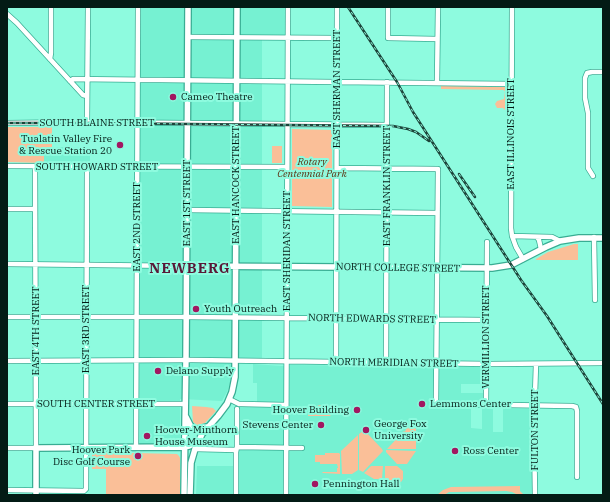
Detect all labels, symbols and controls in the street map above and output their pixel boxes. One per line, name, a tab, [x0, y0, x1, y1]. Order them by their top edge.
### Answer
street label: EAST SHERMAN STREET	[331, 30, 343, 148]
street label: EAST ILLINOIS STREET	[505, 78, 517, 190]
place label: Cameo Theatre	[181, 91, 253, 103]
marker: Cameo Theatre	[168, 92, 178, 102]
street label: SOUTH BLAINE STREET	[40, 117, 154, 129]
street label: EAST HANCOCK STREET	[230, 126, 242, 244]
street label: EAST FRANKLIN STREET	[381, 126, 393, 246]
place label: Tualatin Valley Fire & Rescue Station 20	[19, 133, 112, 156]
marker: Tualatin Valley Fire & Rescue Station 20	[115, 140, 125, 150]
park label: Rotary Centennial Park	[277, 156, 347, 180]
street label: EAST 1ST STREET	[181, 160, 193, 246]
street label: SOUTH HOWARD STREET	[36, 161, 158, 173]
street label: EAST 2ND STREET	[131, 182, 143, 272]
street label: EAST SHERIDAN STREET	[281, 191, 293, 311]
district label: NEWBERG	[149, 261, 231, 277]
street label: NORTH COLLEGE STREET	[336, 261, 460, 275]
street label: EAST 3RD STREET	[80, 285, 92, 373]
street label: VERMILLION STREET	[480, 286, 492, 388]
street label: EAST 4TH STREET	[30, 287, 42, 375]
place label: Youth Outreach	[204, 303, 277, 315]
marker: Youth Outreach	[191, 304, 201, 314]
street label: NORTH EDWARDS STREET	[308, 312, 436, 326]
street label: NORTH MERIDIAN STREET	[329, 356, 459, 370]
place label: Delano Supply	[166, 365, 234, 377]
marker: Delano Supply	[153, 366, 163, 376]
street label: FULTON STREET	[529, 390, 541, 470]
street label: SOUTH CENTER STREET	[37, 398, 155, 410]
place label: Lemmons Center	[430, 398, 511, 410]
marker: Lemmons Center	[417, 399, 427, 409]
place label: Hoover Building	[273, 404, 349, 416]
marker: Hoover Building	[352, 405, 362, 415]
place label: George Fox University	[374, 418, 427, 442]
place label: Stevens Center	[243, 419, 313, 431]
marker: Stevens Center	[316, 420, 326, 430]
place label: Hoover-Minthorn House Museum	[155, 424, 237, 448]
marker: George Fox University	[361, 425, 371, 435]
marker: Hoover-Minthorn House Museum	[142, 431, 152, 441]
place label: Hoover Park Disc Golf Course	[53, 444, 130, 468]
place label: Ross Center	[463, 445, 519, 457]
marker: Ross Center	[450, 446, 460, 456]
marker: Hoover Park Disc Golf Course	[133, 451, 143, 461]
place label: Pennington Hall	[323, 478, 399, 490]
marker: Pennington Hall	[310, 479, 320, 489]

